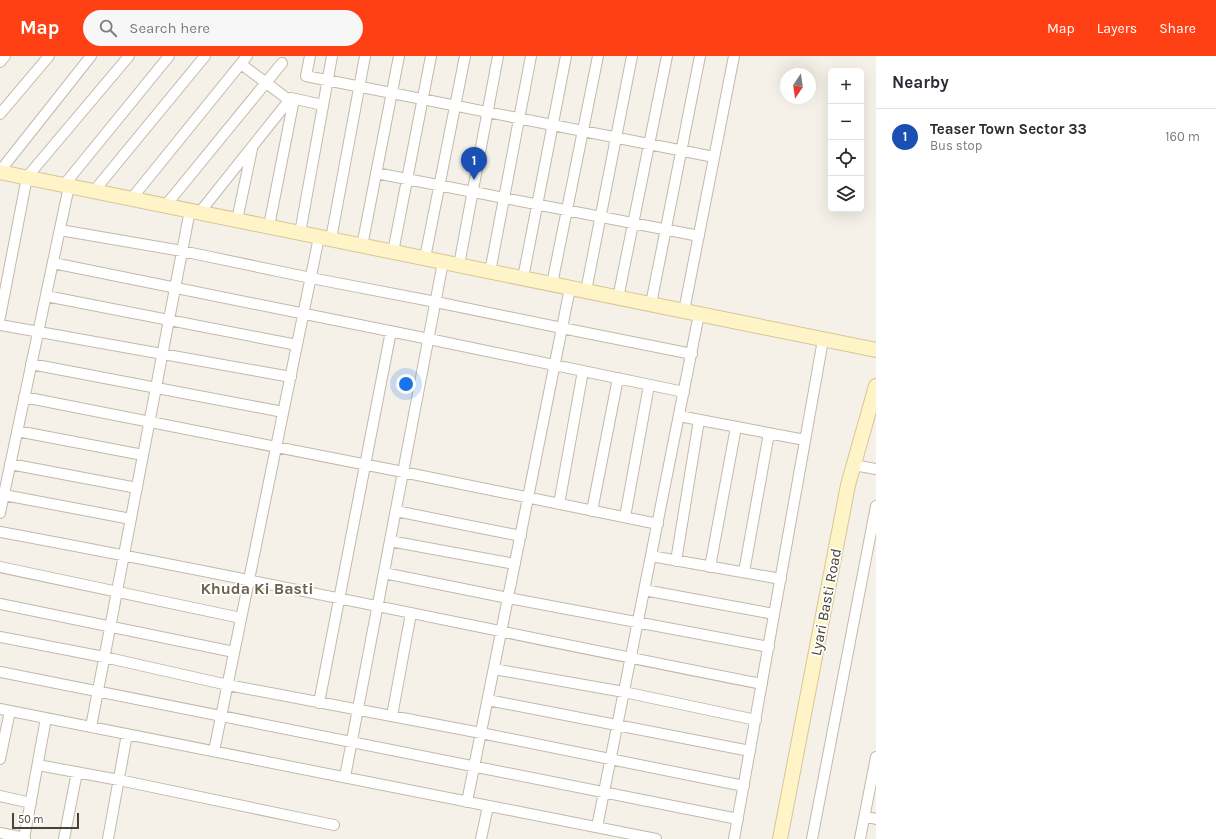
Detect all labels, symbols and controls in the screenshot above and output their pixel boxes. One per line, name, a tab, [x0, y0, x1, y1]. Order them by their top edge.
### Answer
search box	[83, 10, 363, 46]
text: Map	[20, 17, 59, 39]
icon: search	[97, 17, 119, 39]
text: Search here	[129, 19, 210, 37]
text: Map	[1047, 20, 1075, 37]
text: Layers	[1097, 20, 1137, 37]
text: Share	[1159, 20, 1196, 37]
north arrow	[780, 68, 816, 104]
map controls	[828, 68, 864, 212]
button: +	[828, 68, 864, 104]
text: Nearby	[892, 72, 949, 92]
button: −	[828, 104, 864, 140]
text: Teaser Town Sector 33	[930, 120, 1087, 138]
text: 1	[903, 129, 907, 144]
text: 160 m	[1165, 129, 1200, 144]
text: Bus stop	[930, 138, 982, 153]
button: locate	[828, 140, 864, 176]
pin: 1	[461, 147, 487, 180]
button: layers	[828, 176, 864, 212]
your location	[396, 374, 416, 394]
street label: Lyari Basti Road	[807, 547, 845, 657]
district label: Khuda Ki Basti	[200, 579, 314, 598]
scale bar	[12, 811, 79, 830]
text: 50 m	[18, 813, 44, 826]

